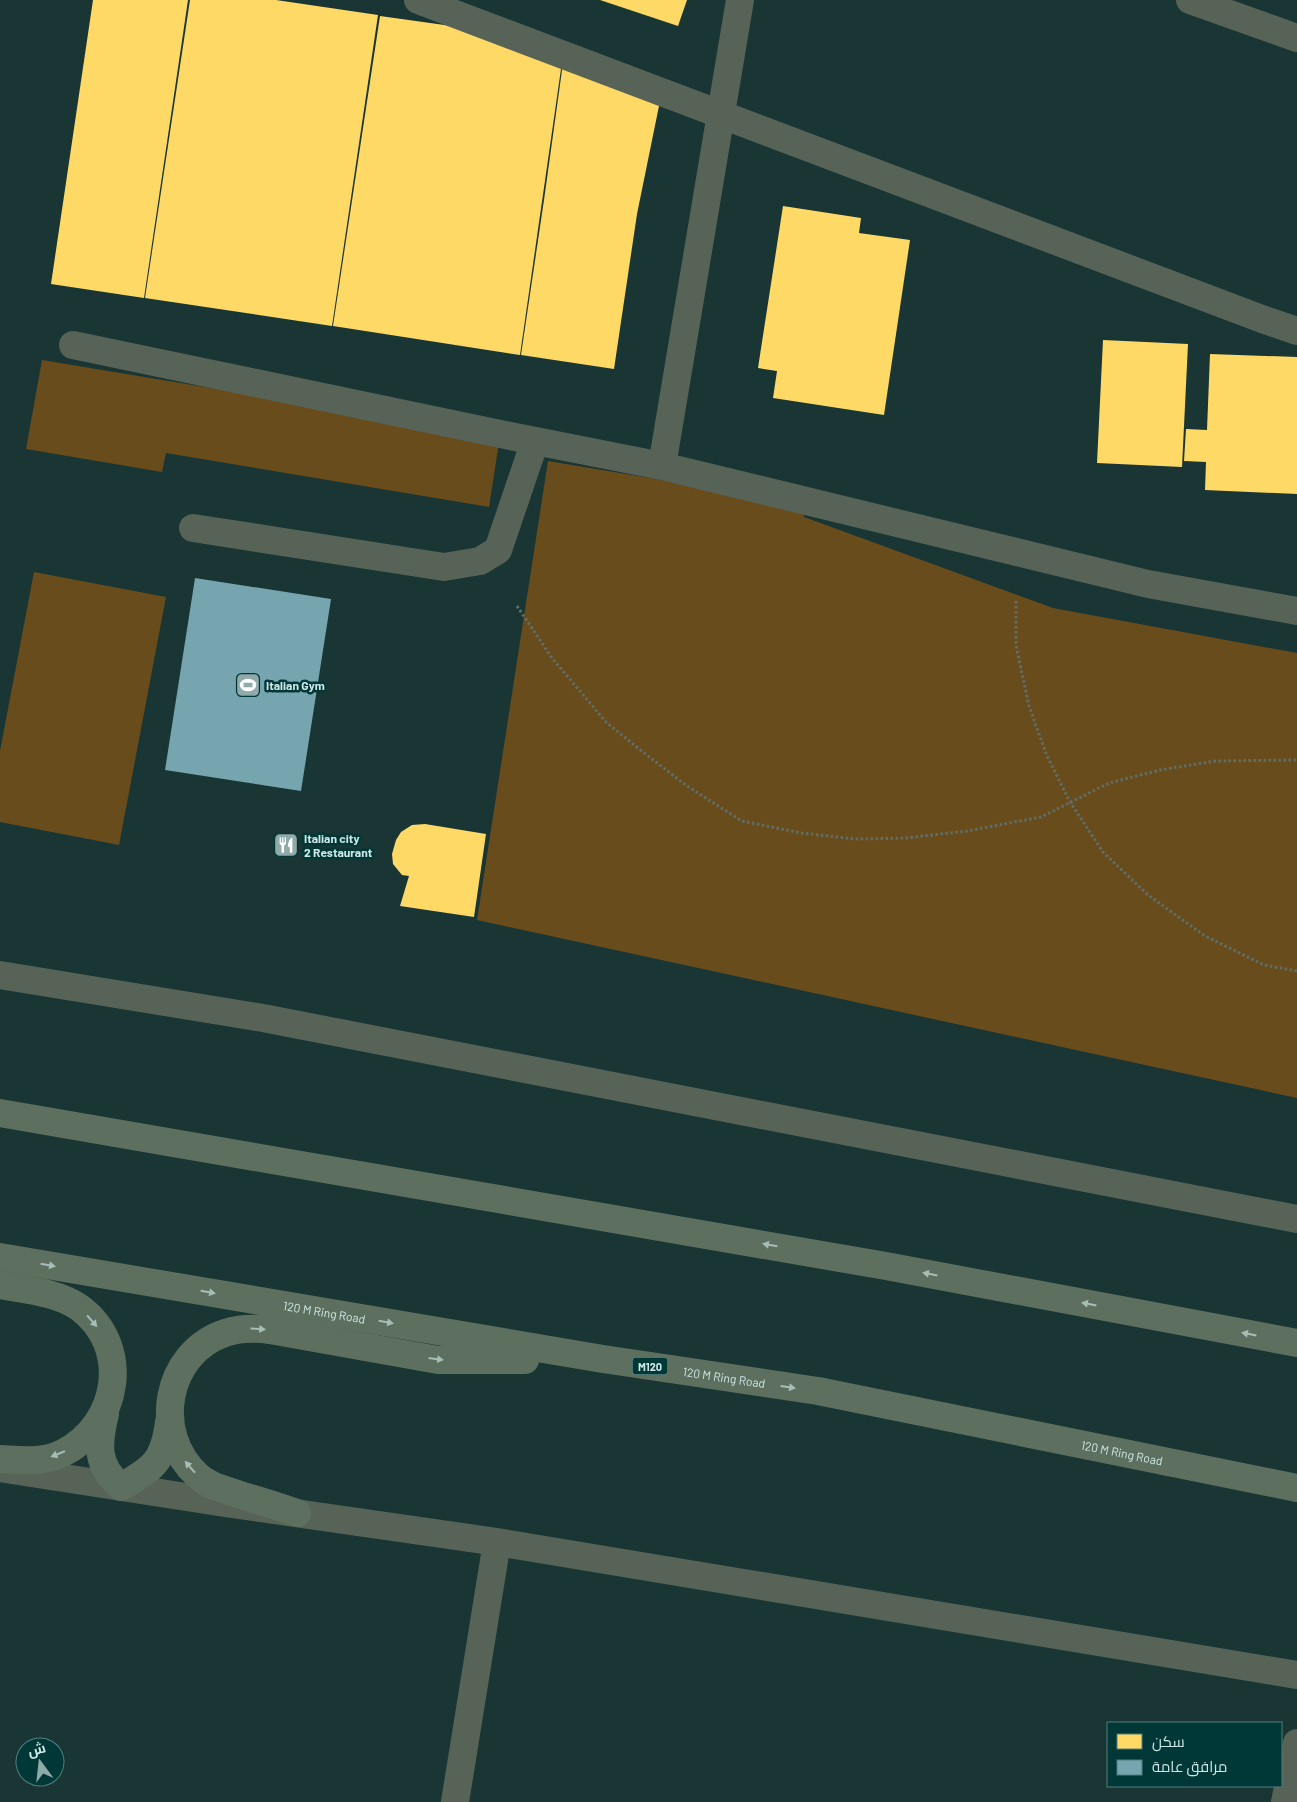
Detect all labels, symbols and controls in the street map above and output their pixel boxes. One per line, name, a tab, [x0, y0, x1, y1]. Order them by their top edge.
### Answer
sports icon: Italian Gym	[235, 672, 261, 698]
place label: Italian Gym	[266, 678, 325, 692]
place label: Italian city 2 Restaurant	[304, 831, 373, 859]
restaurant icon: Italian city 2 Restaurant	[273, 832, 299, 858]
one-way arrow	[761, 1241, 777, 1249]
one-way arrow	[40, 1262, 56, 1270]
one-way arrow	[921, 1269, 937, 1277]
one-way arrow	[201, 1289, 217, 1297]
street label: 120 M Ring Road	[282, 1298, 367, 1326]
one-way arrow	[1081, 1299, 1097, 1307]
one-way arrow	[86, 1314, 98, 1326]
one-way arrow	[378, 1319, 394, 1327]
one-way arrow	[251, 1325, 267, 1333]
one-way arrow	[1241, 1329, 1257, 1337]
one-way arrow	[428, 1355, 444, 1363]
road number: M120	[632, 1358, 668, 1374]
street label: 120 M Ring Road	[682, 1364, 766, 1390]
one-way arrow	[780, 1383, 796, 1391]
street label: 120 M Ring Road	[1080, 1437, 1164, 1468]
one-way arrow	[51, 1451, 65, 1459]
one-way arrow	[184, 1462, 196, 1474]
legend	[1107, 1722, 1282, 1787]
text: سكن	[1152, 1732, 1185, 1752]
north arrow	[15, 1737, 65, 1787]
text: ش	[26, 1738, 48, 1760]
text: مرافق عامة	[1152, 1757, 1227, 1777]

